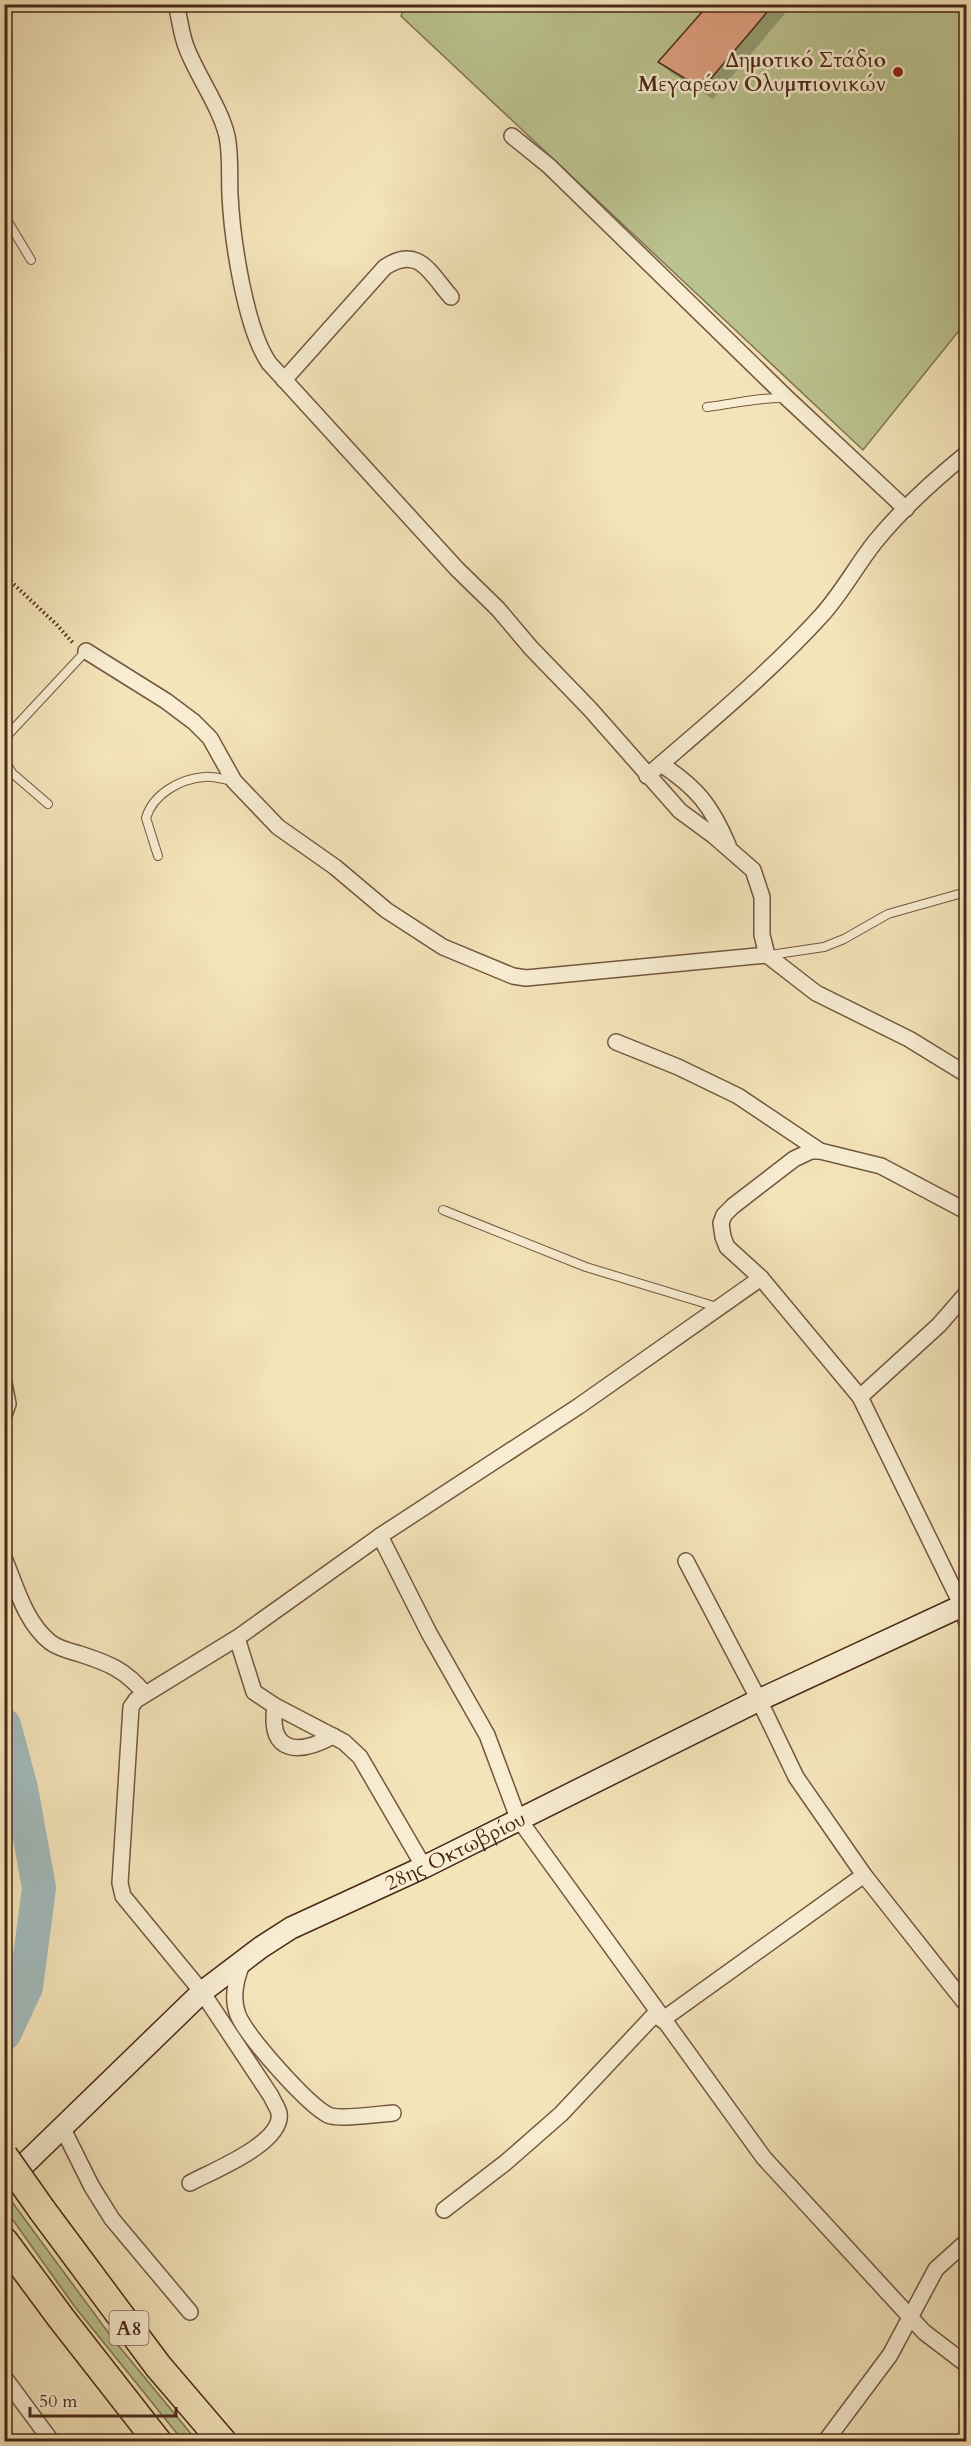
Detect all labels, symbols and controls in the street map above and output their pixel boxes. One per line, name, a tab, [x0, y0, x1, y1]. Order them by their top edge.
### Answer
place label: Δημοτικό Στάδιο Μεγαρέων Ολυμπιονικών	[638, 46, 886, 99]
marker: Δημοτικό Στάδιο Μεγαρέων Ολυμπιονικών	[891, 65, 905, 79]
street label: 28ης Οκτωβρίου	[380, 1804, 531, 1898]
road number: Α8	[110, 2311, 148, 2345]
scale bar	[30, 2380, 176, 2418]
text: 50 m	[39, 2389, 78, 2414]

